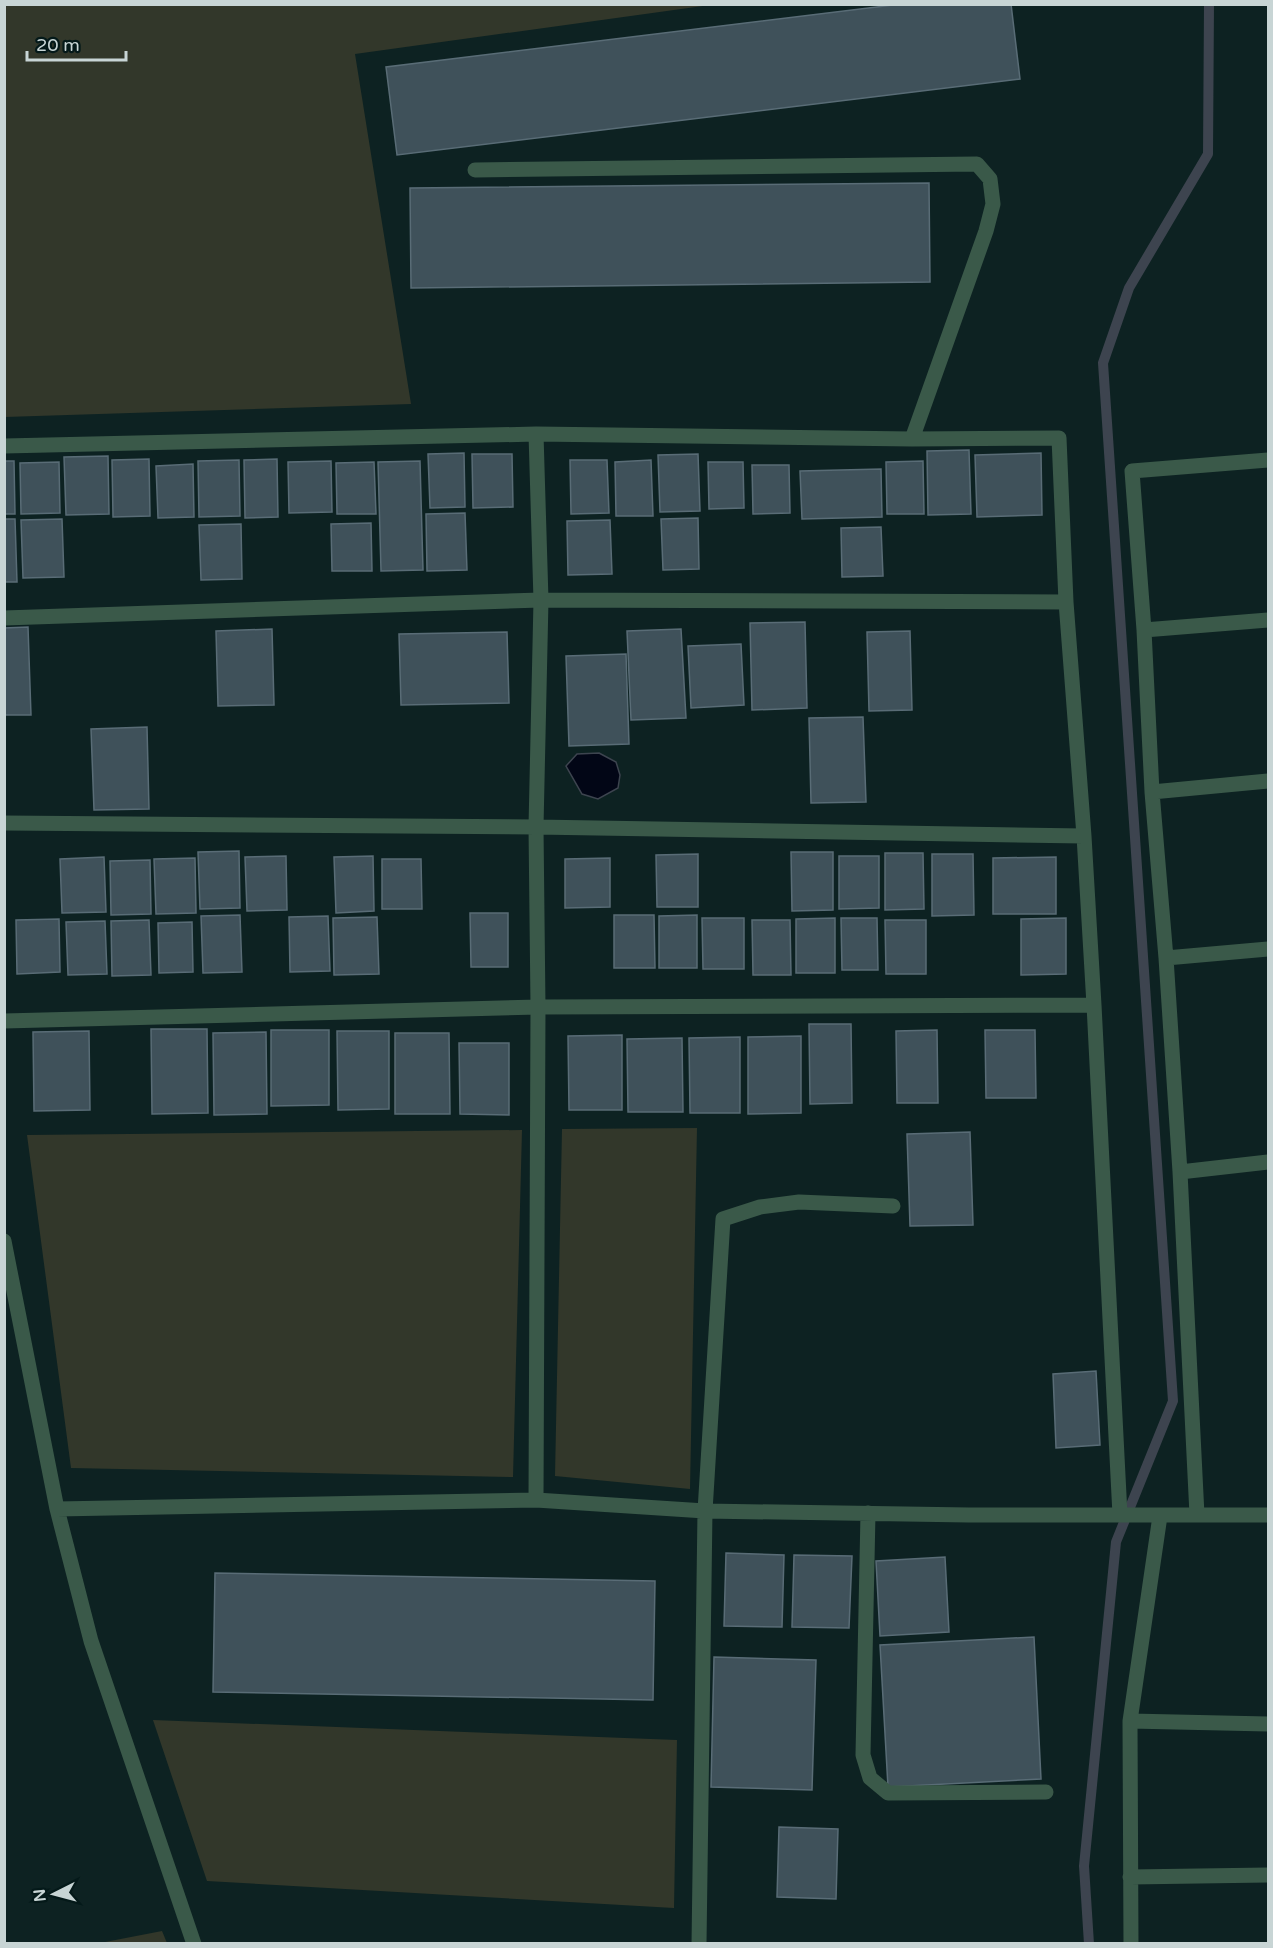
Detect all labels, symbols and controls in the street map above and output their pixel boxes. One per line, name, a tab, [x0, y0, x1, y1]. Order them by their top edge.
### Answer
scale bar	[27, 24, 126, 62]
text: 20 m	[36, 34, 80, 56]
north arrow	[24, 1864, 84, 1924]
text: N	[29, 1888, 51, 1903]

